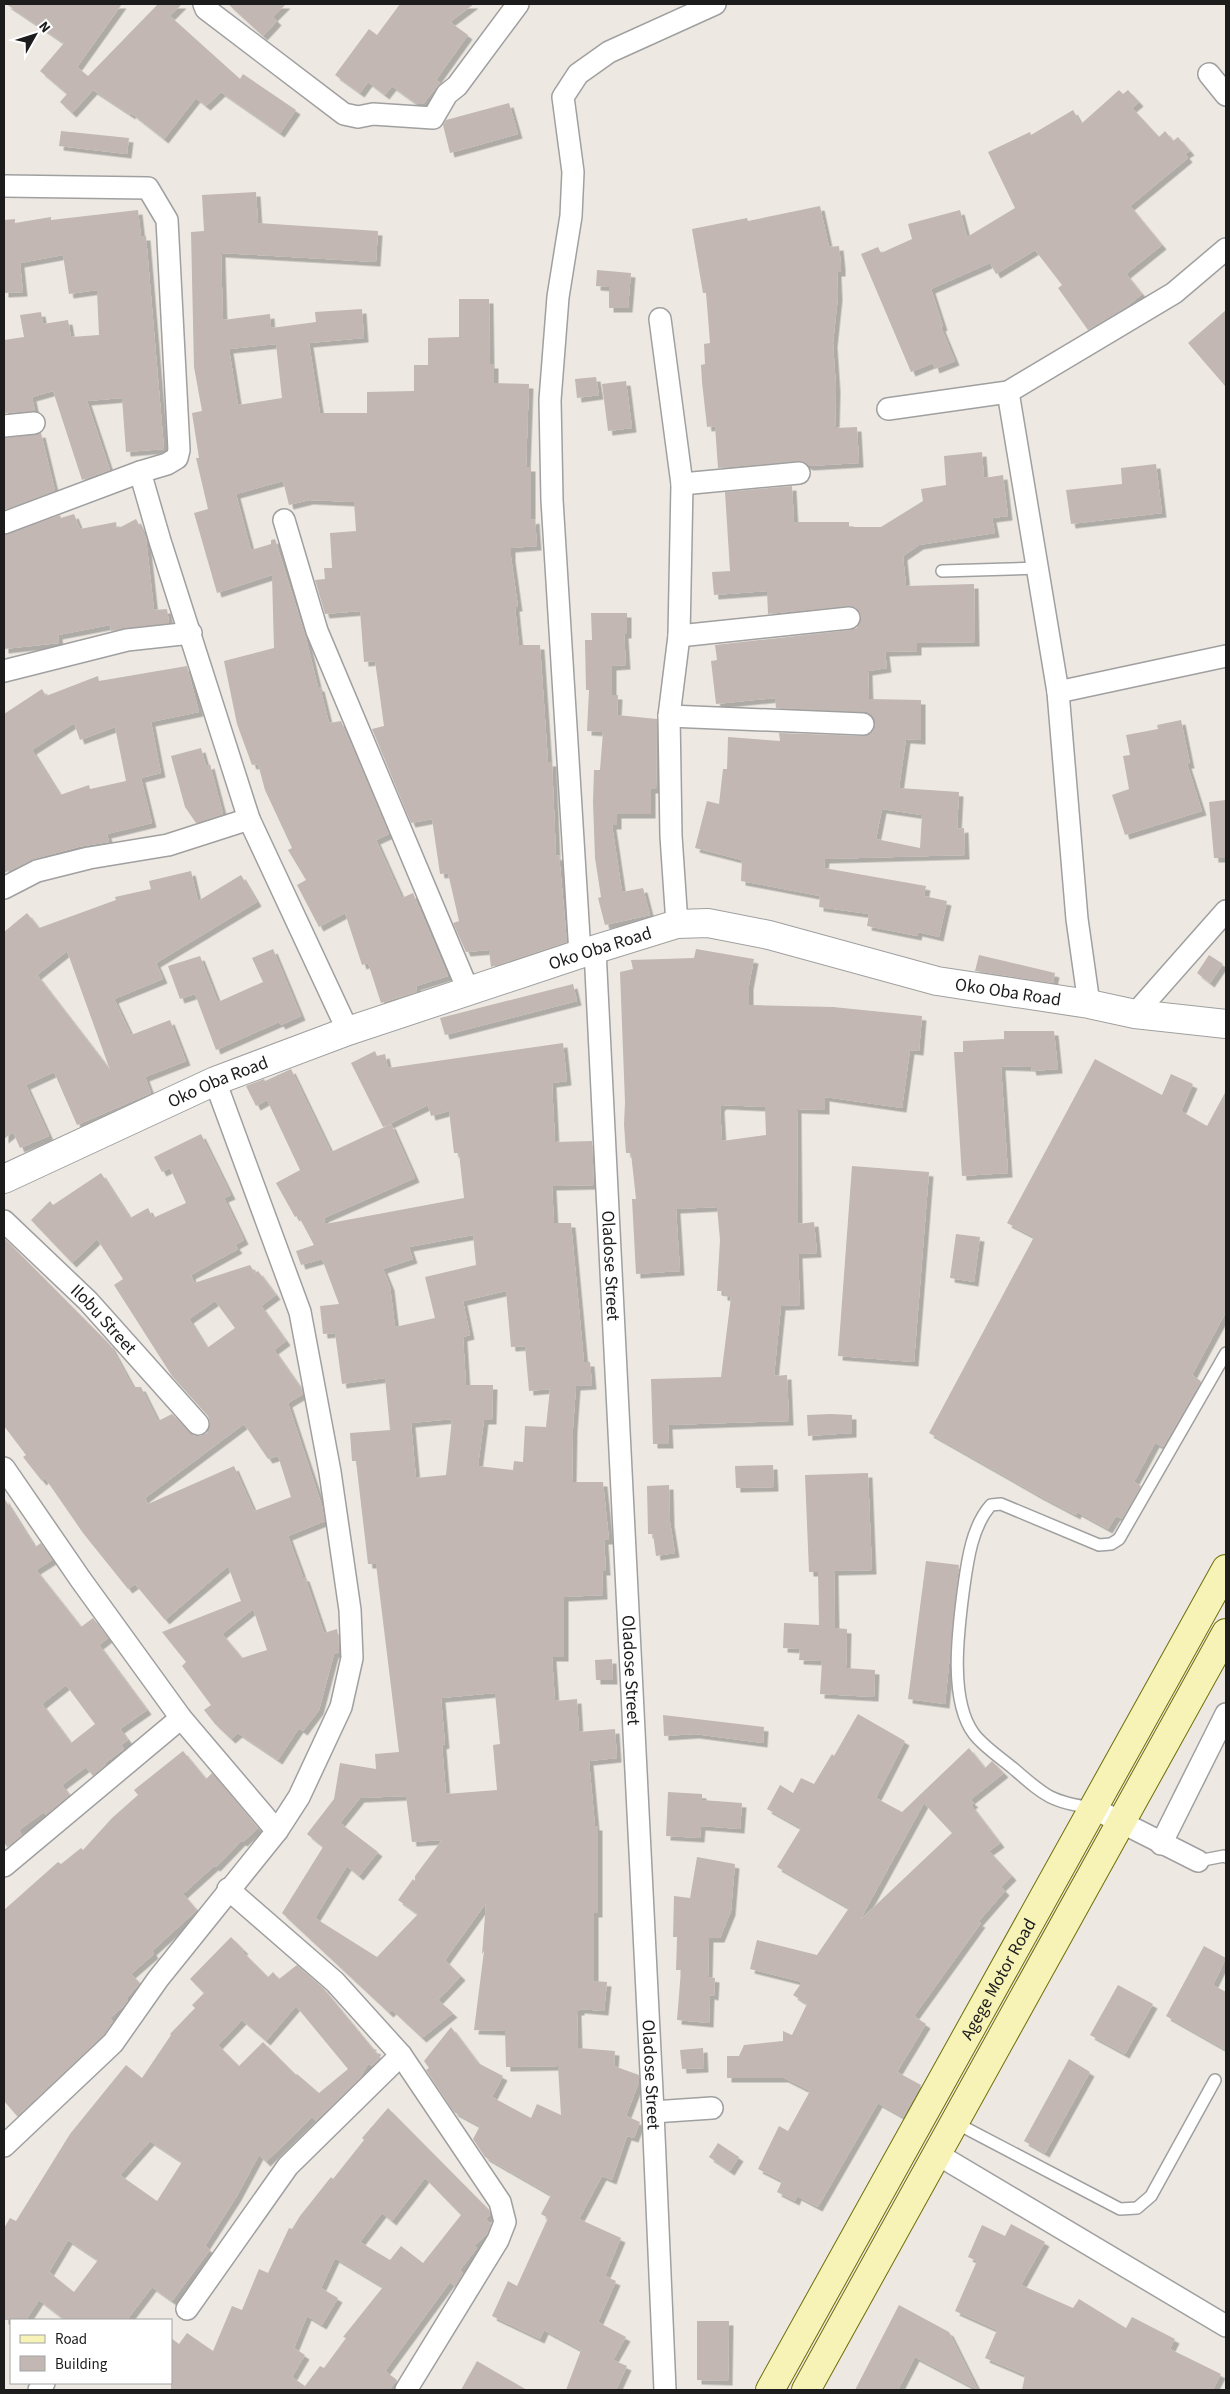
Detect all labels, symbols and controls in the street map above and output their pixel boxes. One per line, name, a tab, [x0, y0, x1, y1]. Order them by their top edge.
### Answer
north arrow	[10, 10, 60, 60]
text: N	[34, 18, 55, 37]
street label: Oko Oba Road	[545, 920, 655, 976]
street label: Oko Oba Road	[953, 971, 1063, 1012]
street label: Oko Oba Road	[163, 1050, 272, 1114]
street label: Oladose Street	[596, 1210, 626, 1321]
street label: Ilobu Street	[65, 1278, 143, 1360]
street label: Oladose Street	[616, 1614, 646, 1726]
street label: Agege Motor Road	[954, 1914, 1042, 2044]
street label: Oladose Street	[636, 2019, 666, 2130]
legend	[10, 2319, 172, 2384]
text: Road	[55, 2329, 87, 2350]
text: Building	[55, 2354, 108, 2375]

